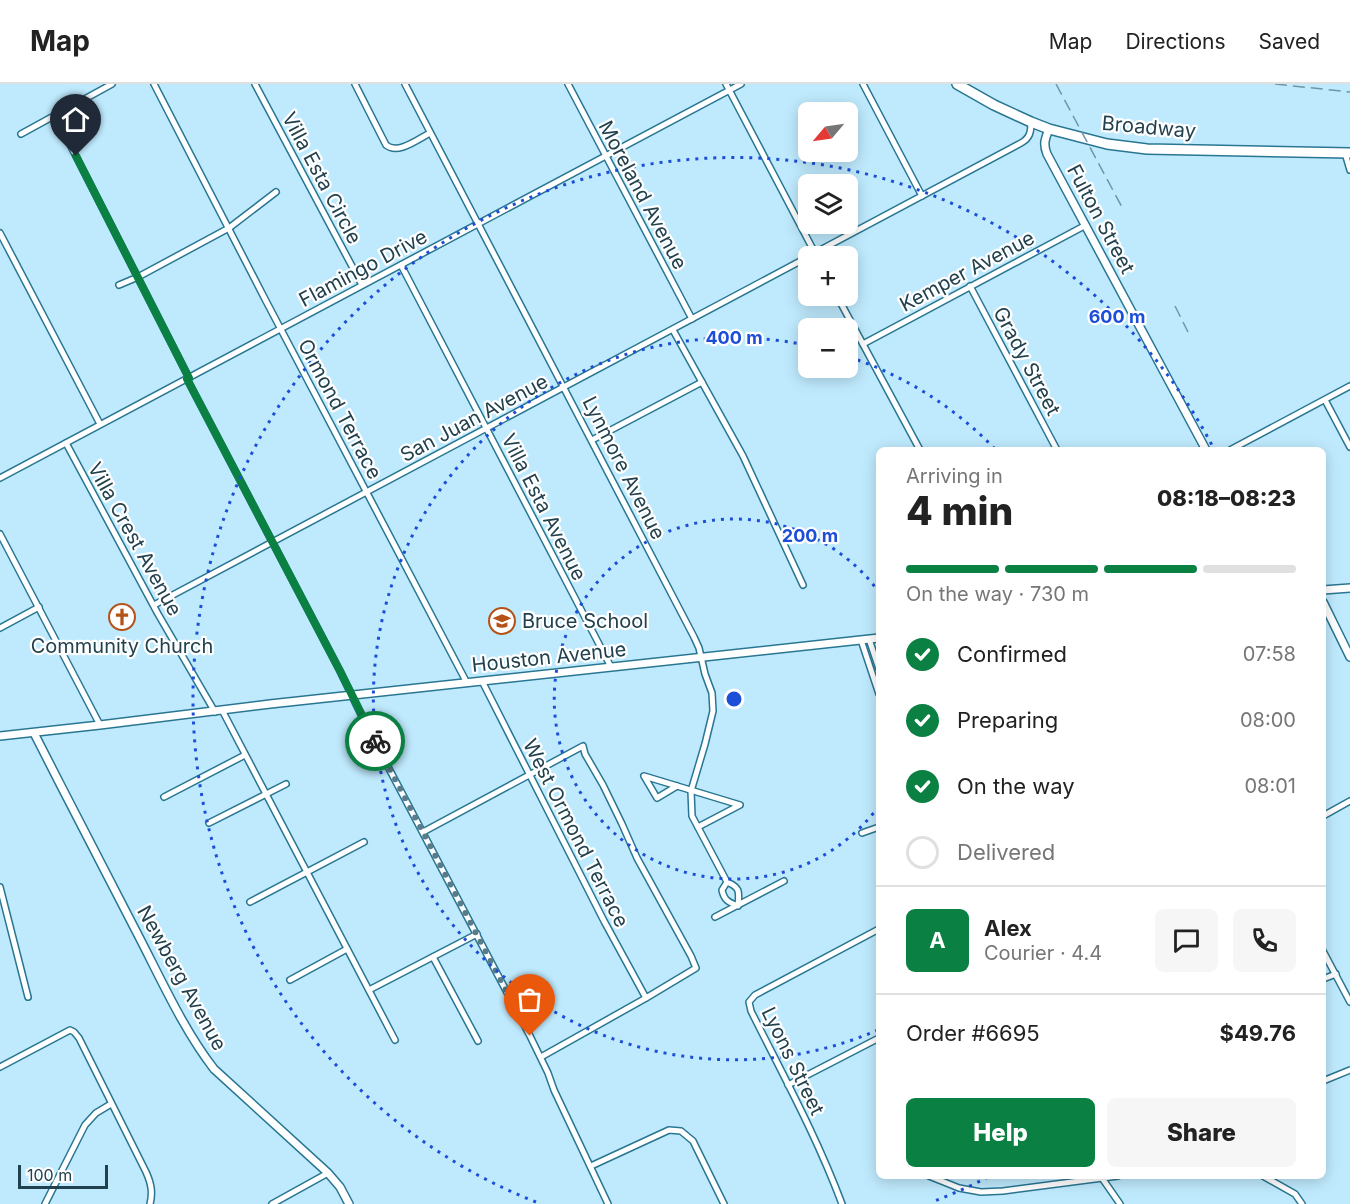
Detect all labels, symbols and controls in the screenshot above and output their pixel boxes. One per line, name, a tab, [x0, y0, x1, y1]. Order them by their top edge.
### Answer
text: Map	[30, 24, 90, 58]
text: Map	[1049, 29, 1092, 54]
text: Directions	[1125, 29, 1226, 54]
text: Saved	[1259, 29, 1320, 54]
pin	[50, 94, 101, 156]
north arrow	[798, 102, 858, 162]
map controls	[798, 102, 858, 378]
icon: home	[59, 103, 92, 136]
street label: Villa Esta Circle	[277, 108, 367, 248]
street label: Broadway	[1101, 111, 1197, 143]
street label: Moreland Avenue	[594, 117, 692, 273]
street label: Fulton Street	[1062, 160, 1140, 278]
button: layers	[798, 174, 858, 234]
street label: Flamingo Drive	[295, 224, 431, 312]
street label: Kemper Avenue	[896, 225, 1038, 317]
button: +	[798, 246, 858, 306]
street label: Grady Street	[988, 303, 1066, 420]
text: 600 m	[1089, 306, 1145, 327]
button: −	[798, 318, 858, 378]
text: 400 m	[705, 327, 763, 348]
street label: Ormond Terrace	[293, 335, 387, 483]
street label: San Juan Avenue	[396, 369, 552, 467]
street label: Lynmore Avenue	[578, 392, 670, 544]
street label: Villa Esta Avenue	[497, 430, 591, 584]
street label: Villa Crest Avenue	[83, 458, 187, 620]
text: Arriving in	[906, 464, 1003, 488]
text: 08:18–08:23	[1157, 485, 1296, 511]
text: 4 min	[906, 487, 1013, 534]
text: 200 m	[782, 525, 838, 546]
text: On the way · 730 m	[906, 582, 1089, 606]
church icon: Community Church	[107, 602, 137, 632]
school or university icon: Bruce School	[487, 606, 517, 636]
place label: Bruce School	[522, 609, 648, 633]
place label: Community Church	[31, 634, 213, 658]
street label: Houston Avenue	[471, 637, 627, 677]
icon: check	[906, 638, 939, 671]
text: Confirmed	[957, 641, 1067, 667]
text: 07:58	[1243, 642, 1296, 666]
centre of rings	[724, 689, 744, 709]
icon: check	[906, 704, 939, 737]
text: Preparing	[957, 707, 1058, 733]
text: 08:00	[1240, 708, 1296, 732]
courier	[345, 711, 405, 771]
icon: bike	[359, 725, 392, 758]
street label: West Ormond Terrace	[518, 735, 634, 931]
icon: check	[906, 770, 939, 803]
text: On the way	[957, 773, 1075, 799]
text: 08:01	[1244, 774, 1296, 798]
text: Delivered	[957, 839, 1055, 865]
street label: Newberg Avenue	[132, 901, 232, 1055]
button: chat	[1155, 909, 1218, 972]
button: phone	[1233, 909, 1296, 972]
text: Alex	[984, 915, 1032, 941]
text: A	[929, 927, 946, 953]
text: Courier · 4.4	[984, 941, 1102, 965]
pin	[504, 974, 555, 1036]
icon: bag	[513, 983, 546, 1016]
street label: Lyons Street	[757, 1003, 830, 1119]
text: Order #6695	[906, 1020, 1040, 1046]
text: $49.76	[1220, 1020, 1296, 1046]
button: Help	[906, 1098, 1095, 1167]
button: Share	[1107, 1098, 1296, 1167]
scale bar	[18, 1162, 108, 1190]
text: 100 m	[27, 1165, 72, 1185]

